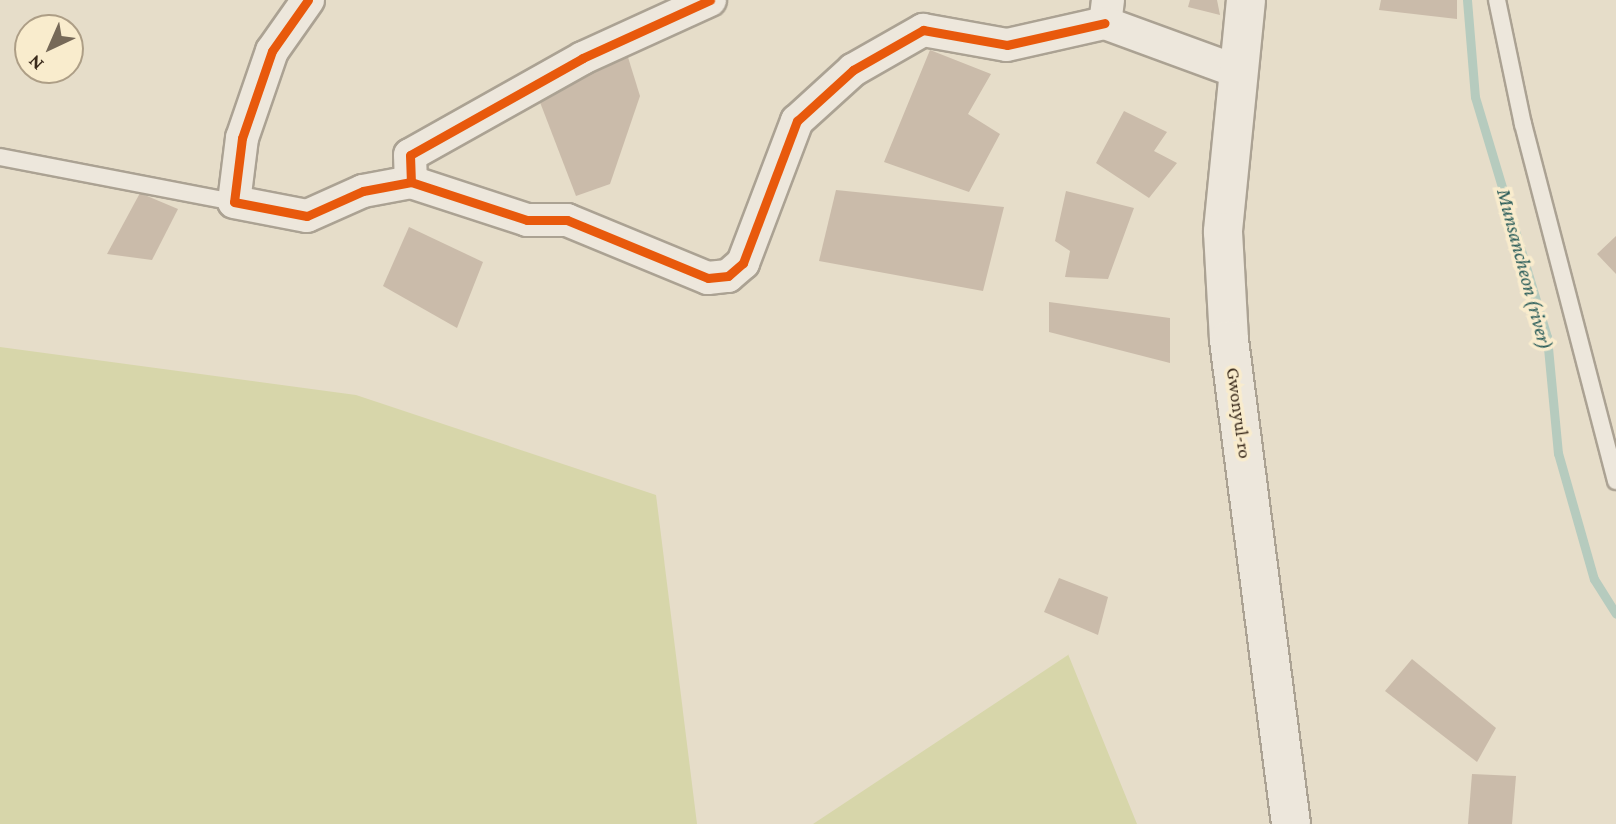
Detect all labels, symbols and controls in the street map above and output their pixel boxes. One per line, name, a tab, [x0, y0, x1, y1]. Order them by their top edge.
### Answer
north arrow	[14, 14, 84, 84]
text: N	[24, 51, 47, 75]
water label: Munsancheon (river)	[1491, 186, 1559, 352]
street label: Gwonyul-ro	[1221, 366, 1257, 460]

